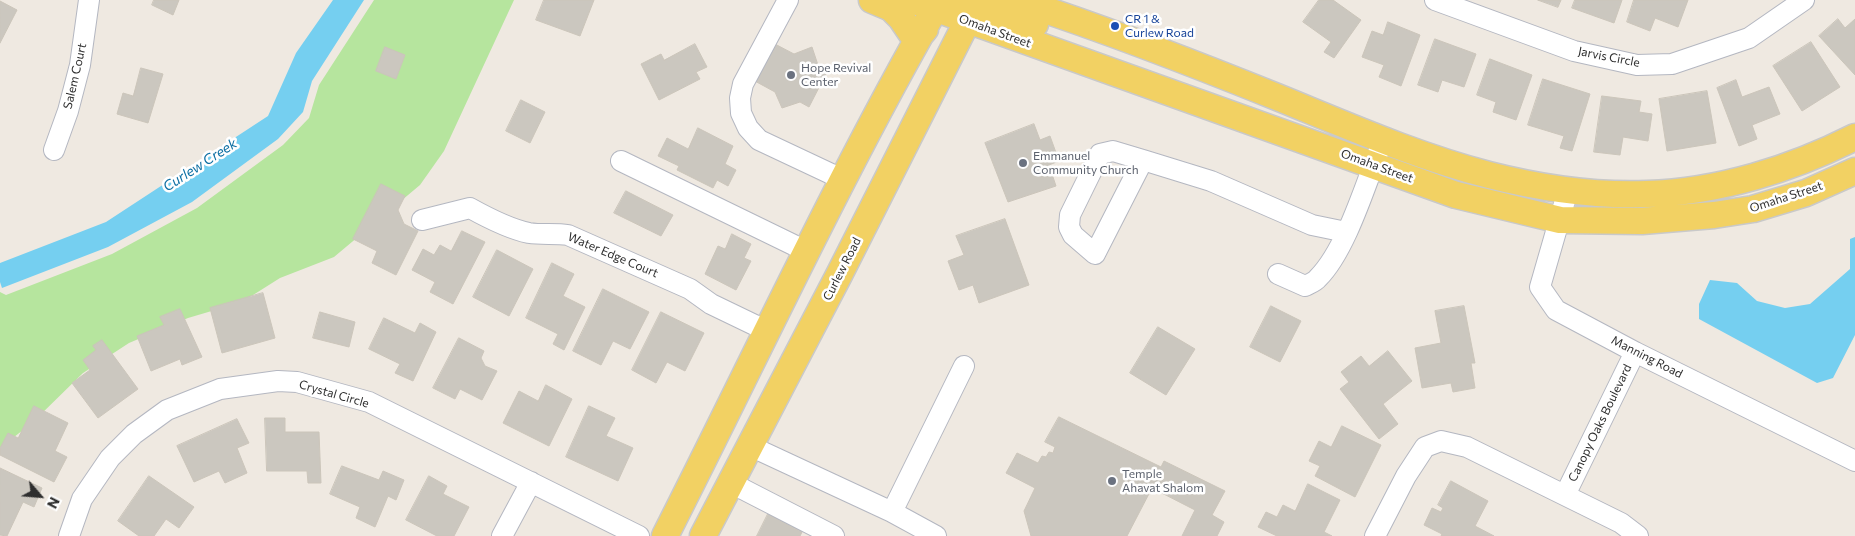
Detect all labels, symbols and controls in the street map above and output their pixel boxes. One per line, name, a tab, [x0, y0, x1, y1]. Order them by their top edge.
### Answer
street label: Omaha Street	[957, 11, 1033, 51]
place label: CR 1 & Curlew Road	[1125, 12, 1194, 40]
marker: CR 1 & Curlew Road	[1109, 20, 1121, 32]
street label: Salem Court	[60, 42, 90, 110]
street label: Jarvis Circle	[1577, 44, 1641, 70]
place label: Hope Revival Center	[801, 61, 871, 89]
marker: Hope Revival Center	[785, 69, 797, 81]
water label: Curlew Creek	[160, 135, 240, 195]
street label: Omaha Street	[1339, 146, 1415, 186]
place label: Emmanuel Community Church	[1033, 149, 1139, 177]
marker: Emmanuel Community Church	[1017, 157, 1029, 169]
street label: Omaha Street	[1748, 178, 1824, 216]
street label: Water Edge Court	[566, 229, 660, 281]
street label: Curlew Road	[820, 235, 864, 303]
street label: Manning Road	[1609, 333, 1685, 381]
street label: Canopy Oaks Boulevard	[1565, 362, 1635, 484]
street label: Crystal Circle	[297, 377, 371, 411]
place label: Temple Ahavat Shalom	[1122, 467, 1204, 495]
north arrow	[15, 471, 65, 521]
marker: Temple Ahavat Shalom	[1106, 475, 1118, 487]
text: N	[44, 495, 64, 512]

